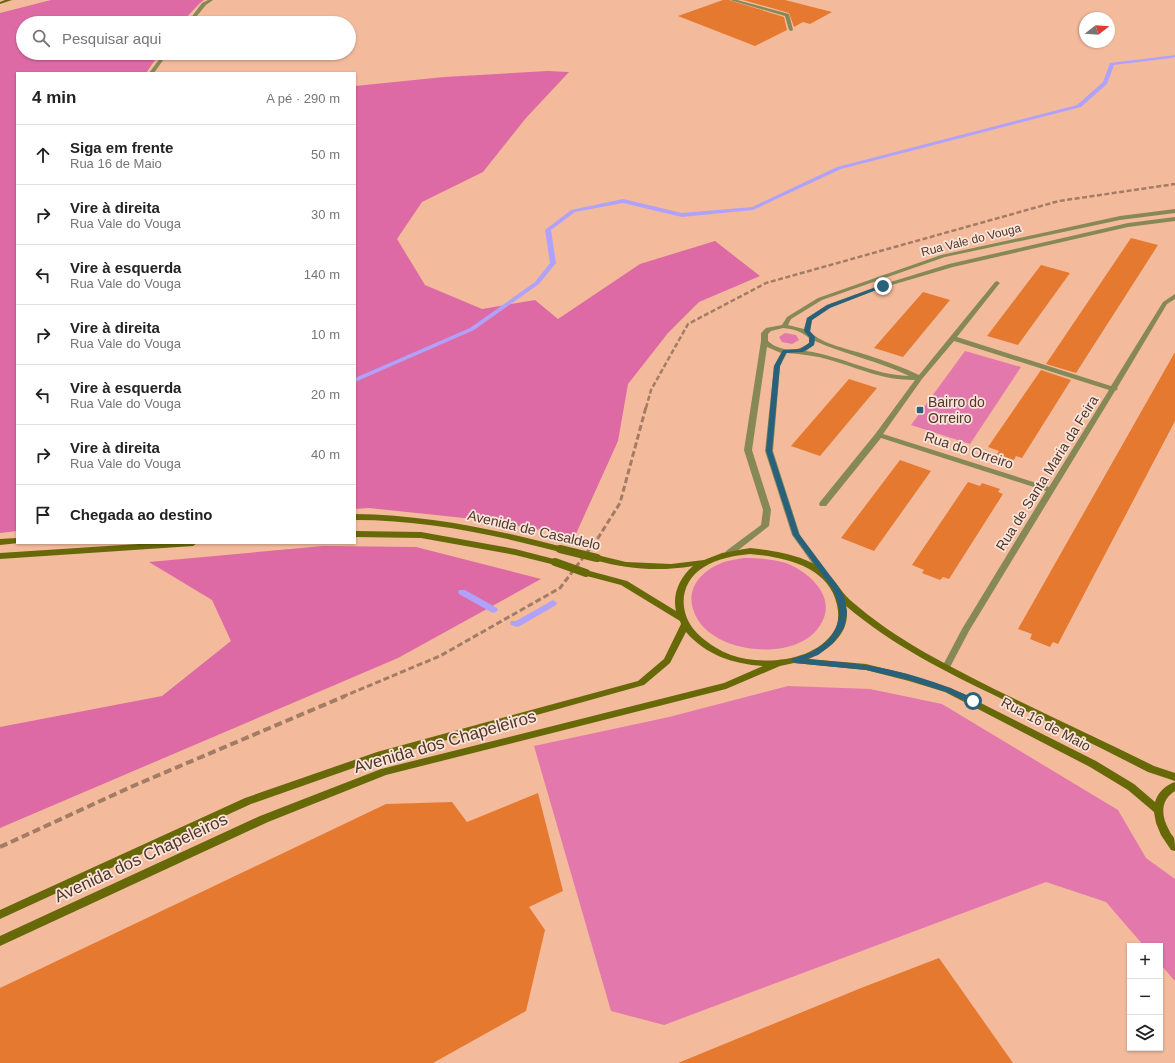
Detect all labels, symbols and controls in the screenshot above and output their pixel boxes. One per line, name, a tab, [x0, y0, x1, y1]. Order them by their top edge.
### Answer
north arrow	[1079, 12, 1115, 48]
search box	[16, 16, 356, 60]
icon: search	[30, 27, 52, 49]
text: Pesquisar aqui	[62, 30, 161, 47]
text: 4 min	[32, 88, 76, 107]
text: A pé · 290 m	[266, 91, 340, 106]
text: Siga em frente	[70, 139, 173, 156]
icon: ahead	[32, 144, 54, 166]
text: 50 m	[311, 147, 340, 162]
text: Rua 16 de Maio	[70, 156, 162, 171]
text: Vire à direita	[70, 199, 160, 216]
icon: right	[32, 204, 54, 226]
text: 30 m	[311, 207, 340, 222]
text: Rua Vale do Vouga	[70, 216, 181, 231]
street label: Rua Vale do Vouga	[920, 221, 1023, 259]
text: Vire à esquerda	[70, 259, 181, 276]
icon: left	[32, 264, 54, 286]
text: 140 m	[304, 267, 340, 282]
text: Rua Vale do Vouga	[70, 276, 181, 291]
route end	[874, 277, 892, 295]
text: Vire à direita	[70, 319, 160, 336]
icon: right	[32, 324, 54, 346]
text: 10 m	[311, 327, 340, 342]
text: Rua Vale do Vouga	[70, 336, 181, 351]
text: Vire à esquerda	[70, 379, 181, 396]
icon: left	[32, 384, 54, 406]
text: 20 m	[311, 387, 340, 402]
street label: Rua de Santa Maria da Feira	[993, 392, 1102, 553]
place label: Bairro do Orreiro	[928, 394, 985, 426]
text: Rua Vale do Vouga	[70, 396, 181, 411]
marker: Bairro do Orreiro	[915, 405, 925, 415]
street label: Rua do Orreiro	[922, 428, 1016, 472]
text: Vire à direita	[70, 439, 160, 456]
icon: right	[32, 444, 54, 466]
text: 40 m	[311, 447, 340, 462]
text: Rua Vale do Vouga	[70, 456, 181, 471]
icon: arrive	[32, 504, 54, 526]
text: Chegada ao destino	[70, 506, 213, 523]
street label: Avenida de Casaldelo	[466, 507, 602, 553]
route start	[964, 692, 982, 710]
street label: Rua 16 de Maio	[999, 694, 1094, 754]
street label: Avenida dos Chapeleiros	[352, 707, 538, 777]
street label: Avenida dos Chapeleiros	[51, 810, 231, 906]
map controls	[1127, 943, 1163, 1051]
button: +	[1127, 943, 1163, 979]
button: −	[1127, 979, 1163, 1015]
button: layers	[1127, 1015, 1163, 1051]

